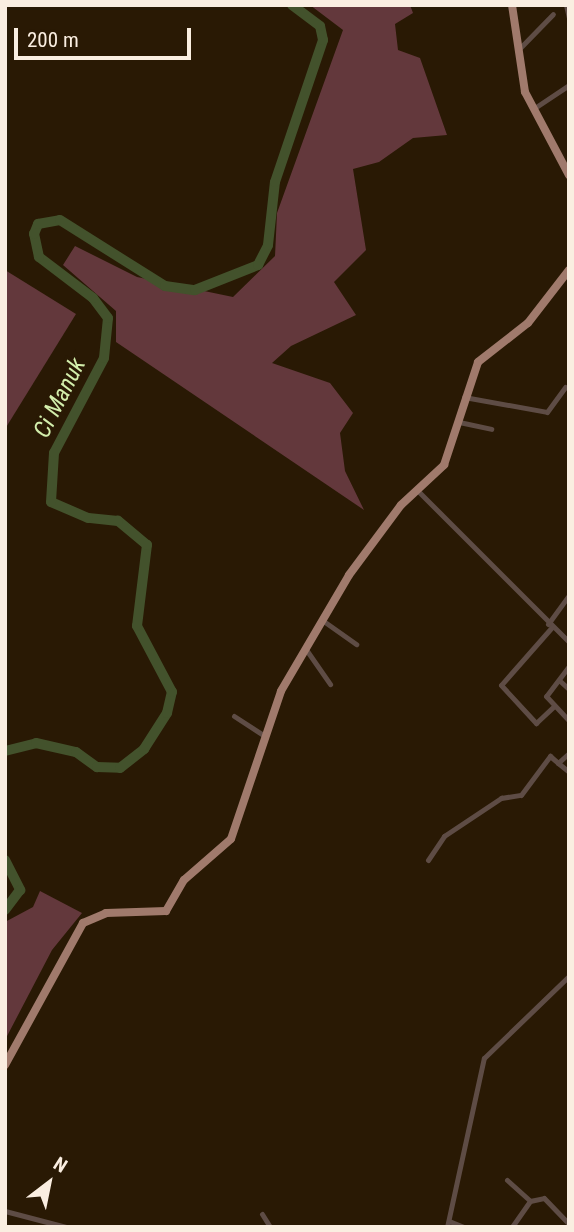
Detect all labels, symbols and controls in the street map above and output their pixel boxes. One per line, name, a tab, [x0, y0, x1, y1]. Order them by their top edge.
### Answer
scale bar	[18, 14, 194, 58]
text: 200 m	[27, 28, 79, 52]
water label: Ci Manuk	[28, 353, 92, 443]
north arrow	[14, 1148, 84, 1218]
text: N	[49, 1152, 71, 1178]

